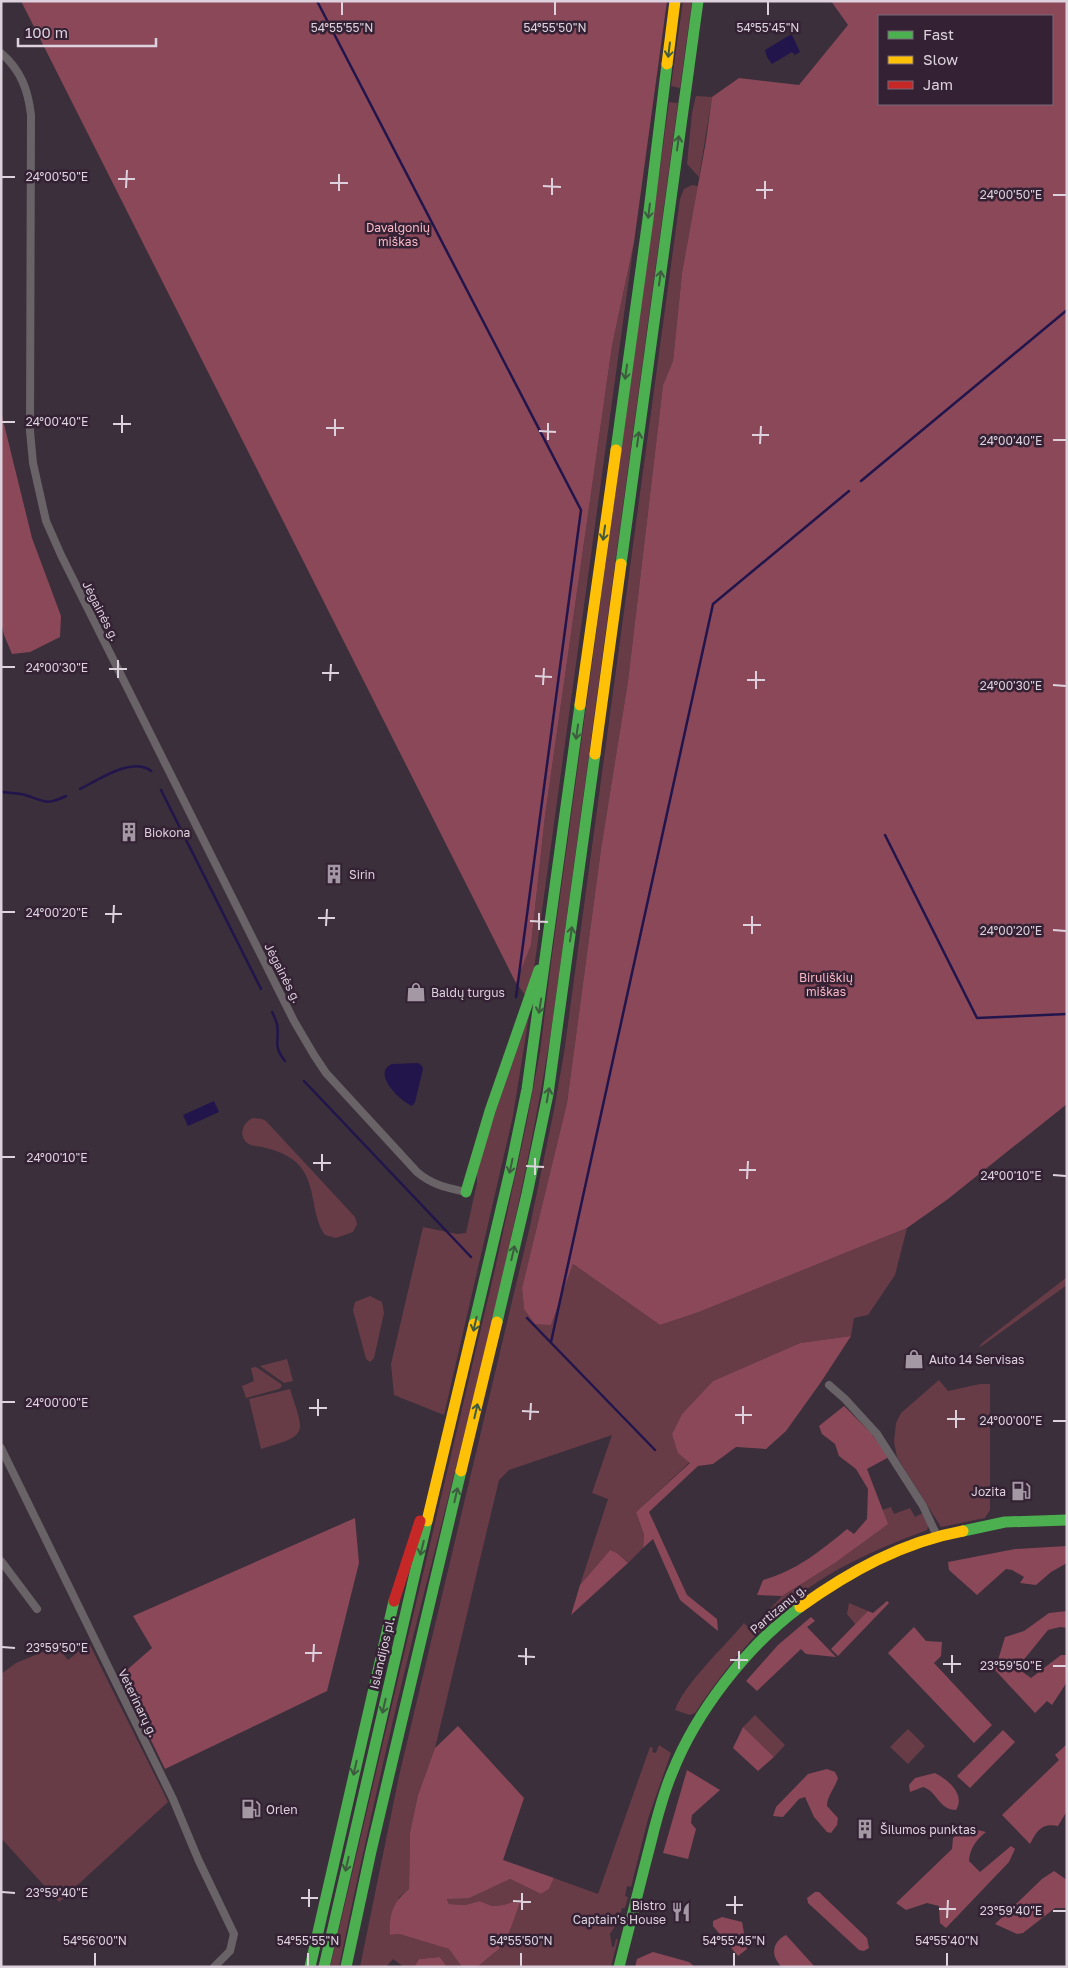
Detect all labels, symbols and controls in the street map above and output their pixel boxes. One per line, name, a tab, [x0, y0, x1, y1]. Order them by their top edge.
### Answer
scale bar	[18, 15, 155, 47]
legend	[878, 15, 1053, 105]
text: 54°55'55"N	[311, 20, 373, 35]
text: 54°55'50"N	[523, 20, 587, 35]
text: 54°55'45"N	[736, 20, 800, 35]
text: 100 m	[25, 23, 68, 41]
text: Fast	[923, 25, 954, 43]
one-way arrow	[664, 41, 674, 57]
text: Slow	[923, 50, 958, 68]
text: Jam	[923, 75, 953, 93]
one-way arrow	[674, 135, 684, 151]
text: 24°00'50"E	[26, 169, 88, 184]
text: 24°00'50"E	[980, 187, 1042, 202]
one-way arrow	[643, 203, 653, 219]
park label: Davalgonių miškas	[366, 220, 430, 249]
one-way arrow	[655, 270, 665, 286]
one-way arrow	[621, 363, 631, 379]
text: 24°00'40"E	[26, 414, 88, 429]
one-way arrow	[633, 432, 643, 448]
text: 24°00'40"E	[980, 433, 1042, 448]
one-way arrow	[599, 524, 609, 540]
street label: Jėgainės g.	[79, 578, 123, 644]
text: 24°00'30"E	[26, 660, 88, 675]
text: 24°00'30"E	[980, 678, 1042, 693]
one-way arrow	[571, 723, 581, 739]
building icon: Biokona	[118, 821, 140, 843]
place label: Biokona	[144, 825, 190, 840]
building icon: Sirin	[323, 863, 345, 885]
place label: Sirin	[349, 867, 375, 882]
text: 24°00'20"E	[26, 905, 88, 920]
text: 24°00'20"E	[980, 923, 1042, 938]
one-way arrow	[566, 926, 576, 942]
street label: Jėgainės g.	[261, 940, 305, 1006]
park label: Biruliškių miškas	[799, 970, 853, 999]
shop icon: Baldų turgus	[405, 981, 427, 1003]
place label: Baldų turgus	[431, 985, 505, 1000]
one-way arrow	[534, 998, 544, 1014]
one-way arrow	[543, 1087, 553, 1103]
text: 24°00'10"E	[26, 1150, 88, 1165]
one-way arrow	[506, 1158, 516, 1174]
text: 24°00'10"E	[980, 1168, 1042, 1183]
one-way arrow	[509, 1246, 518, 1262]
one-way arrow	[470, 1316, 479, 1332]
shop icon: Auto 14 Servisas	[903, 1348, 925, 1370]
place label: Auto 14 Servisas	[929, 1352, 1024, 1367]
text: 24°00'00"E	[26, 1395, 88, 1410]
one-way arrow	[472, 1404, 481, 1420]
text: 24°00'00"E	[980, 1413, 1042, 1428]
fuel station icon: Jozita	[1010, 1480, 1032, 1502]
place label: Jozita	[971, 1484, 1006, 1499]
one-way arrow	[452, 1487, 461, 1503]
one-way arrow	[417, 1539, 426, 1555]
street label: Partizanų g.	[747, 1581, 809, 1637]
street label: Islandijos pl.	[366, 1615, 398, 1691]
text: 23°59'50"E	[26, 1640, 88, 1655]
text: 23°59'50"E	[980, 1658, 1042, 1673]
street label: Veterinarų g.	[115, 1666, 161, 1740]
one-way arrow	[379, 1697, 388, 1713]
one-way arrow	[350, 1760, 359, 1776]
fuel station icon: Orlen	[240, 1798, 262, 1820]
place label: Orlen	[266, 1802, 298, 1817]
building icon: Šilumos punktas	[854, 1818, 876, 1840]
place label: Šilumos punktas	[880, 1822, 976, 1837]
one-way arrow	[342, 1856, 351, 1872]
text: 23°59'40"E	[26, 1885, 88, 1900]
place label: Bistro Captain's House	[573, 1898, 666, 1927]
restaurant icon: Bistro Captain's House	[670, 1901, 692, 1923]
text: 23°59'40"E	[980, 1903, 1042, 1918]
text: 54°56'00"N	[63, 1933, 127, 1948]
text: 54°55'55"N	[277, 1933, 339, 1948]
text: 54°55'50"N	[489, 1933, 553, 1948]
text: 54°55'45"N	[702, 1933, 766, 1948]
text: 54°55'40"N	[915, 1933, 979, 1948]

